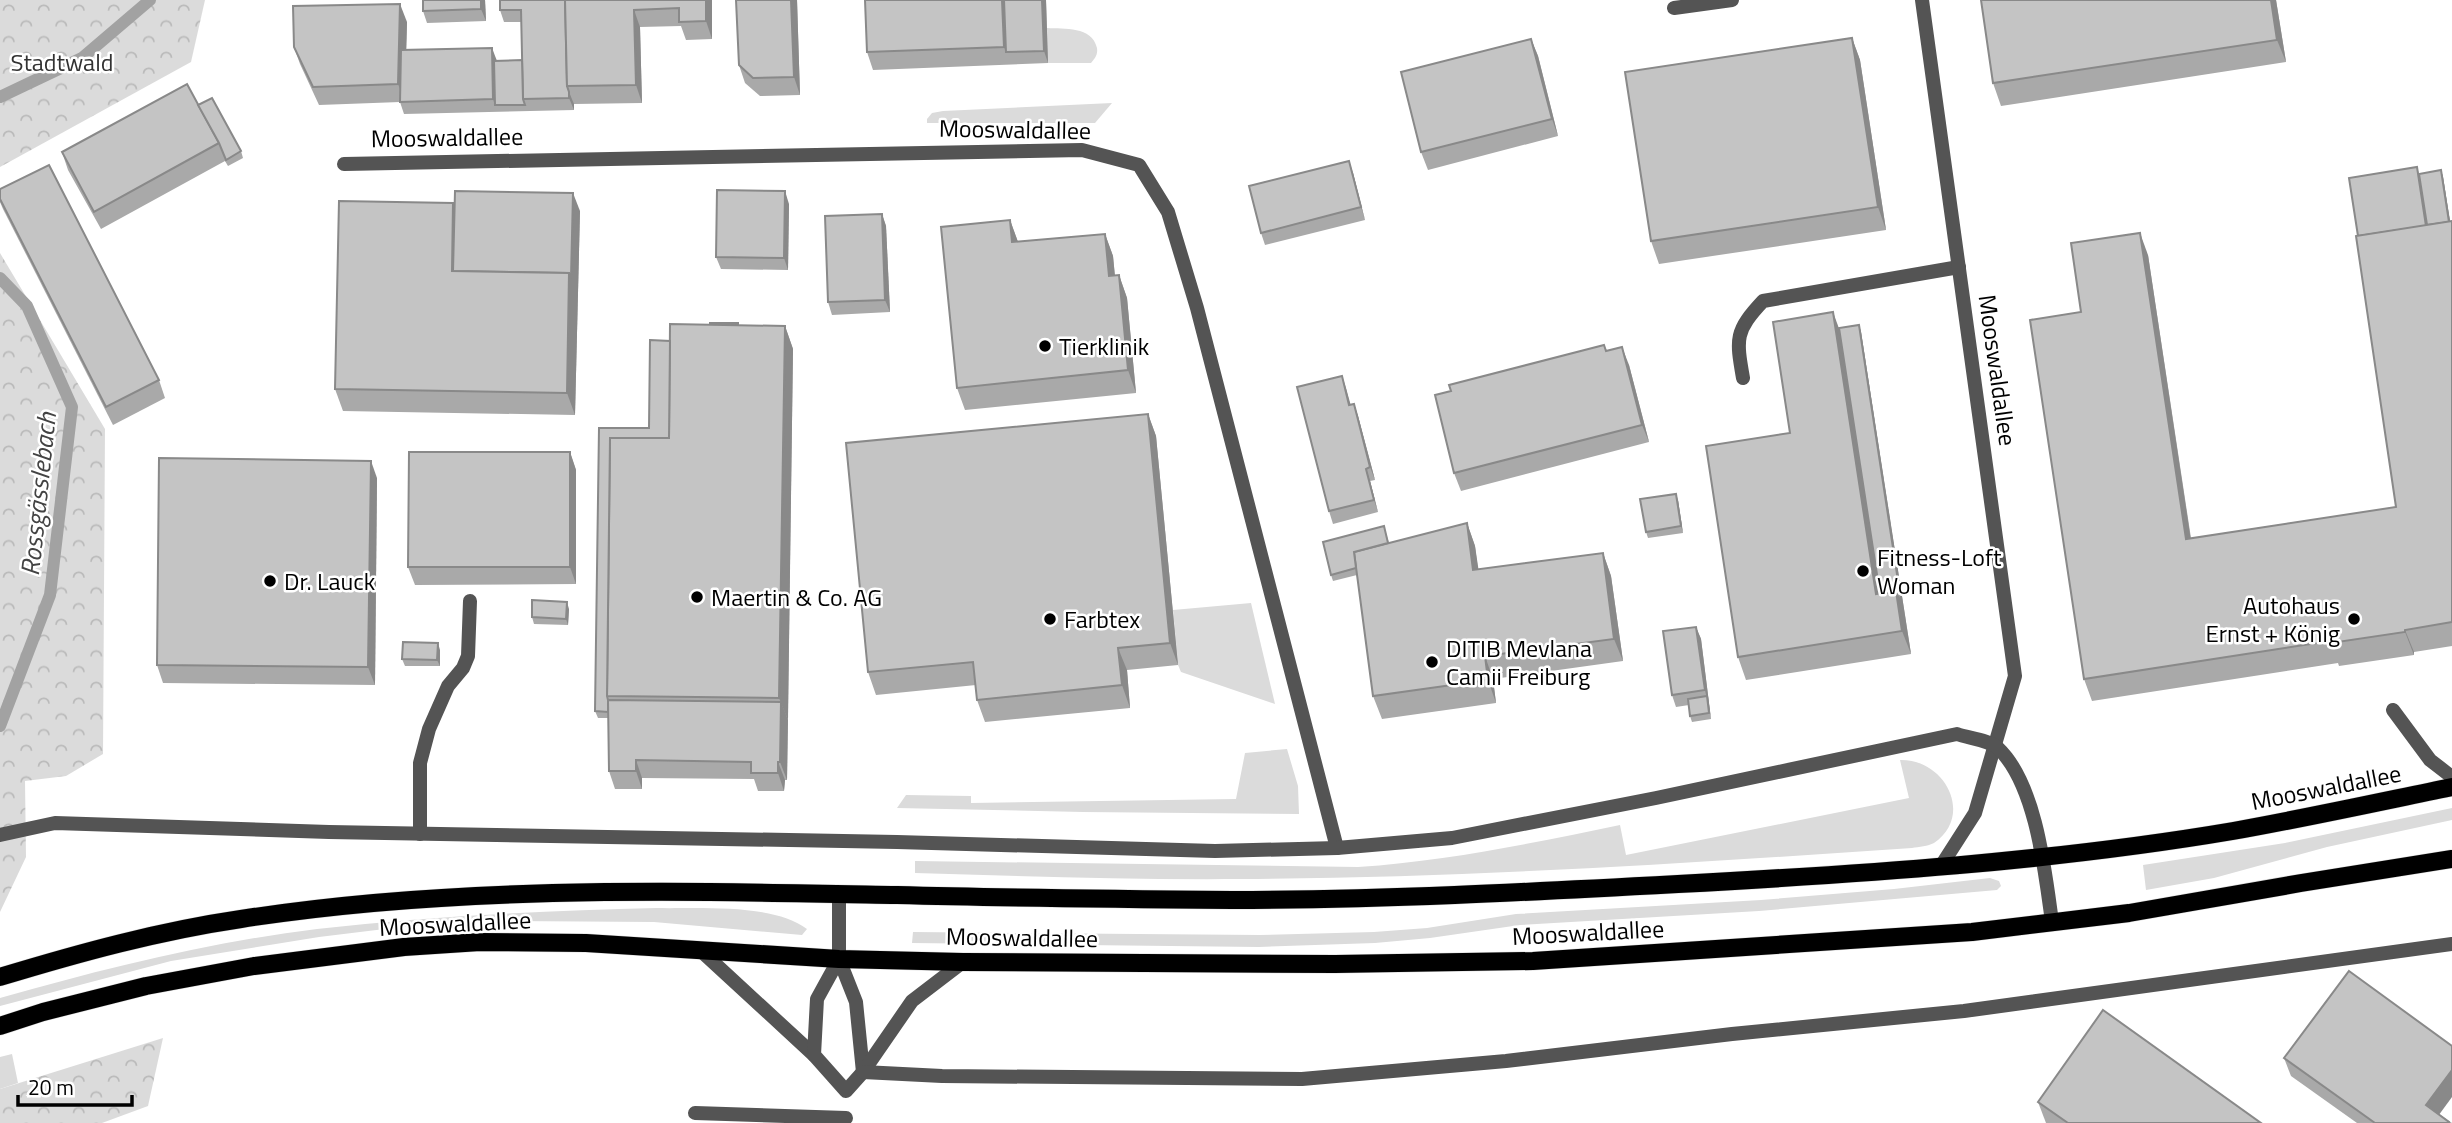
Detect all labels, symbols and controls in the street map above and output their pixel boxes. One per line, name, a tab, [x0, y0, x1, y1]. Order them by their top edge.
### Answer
park label: Stadtwald	[11, 44, 113, 80]
street label: Mooswaldallee	[939, 110, 1091, 148]
street label: Mooswaldallee	[371, 118, 523, 156]
street label: Mooswaldallee	[1970, 292, 2026, 448]
place label: Tierklinik	[1059, 328, 1150, 364]
marker: Tierklinik	[1037, 338, 1053, 354]
water label: Rossgässlebach	[10, 409, 66, 578]
place label: Fitness-Loft Woman	[1877, 539, 2002, 603]
place label: Dr. Lauck	[284, 563, 376, 599]
marker: Fitness-Loft Woman	[1855, 563, 1871, 579]
marker: Dr. Lauck	[262, 573, 278, 589]
place label: Maertin & Co. AG	[711, 579, 882, 615]
place label: Autohaus Ernst + König	[2206, 587, 2340, 651]
marker: Maertin & Co. AG	[689, 589, 705, 605]
place label: Farbtex	[1064, 601, 1140, 637]
marker: Farbtex	[1042, 611, 1058, 627]
marker: Autohaus Ernst + König	[2346, 611, 2362, 627]
place label: DITIB Mevlana Camii Freiburg	[1446, 630, 1592, 694]
marker: DITIB Mevlana Camii Freiburg	[1424, 654, 1440, 670]
street label: Mooswaldallee	[2248, 755, 2404, 819]
street label: Mooswaldallee	[378, 901, 532, 945]
street label: Mooswaldallee	[1511, 910, 1665, 954]
street label: Mooswaldallee	[946, 918, 1098, 956]
scale bar	[18, 1064, 131, 1108]
text: 20 m	[28, 1071, 74, 1103]

